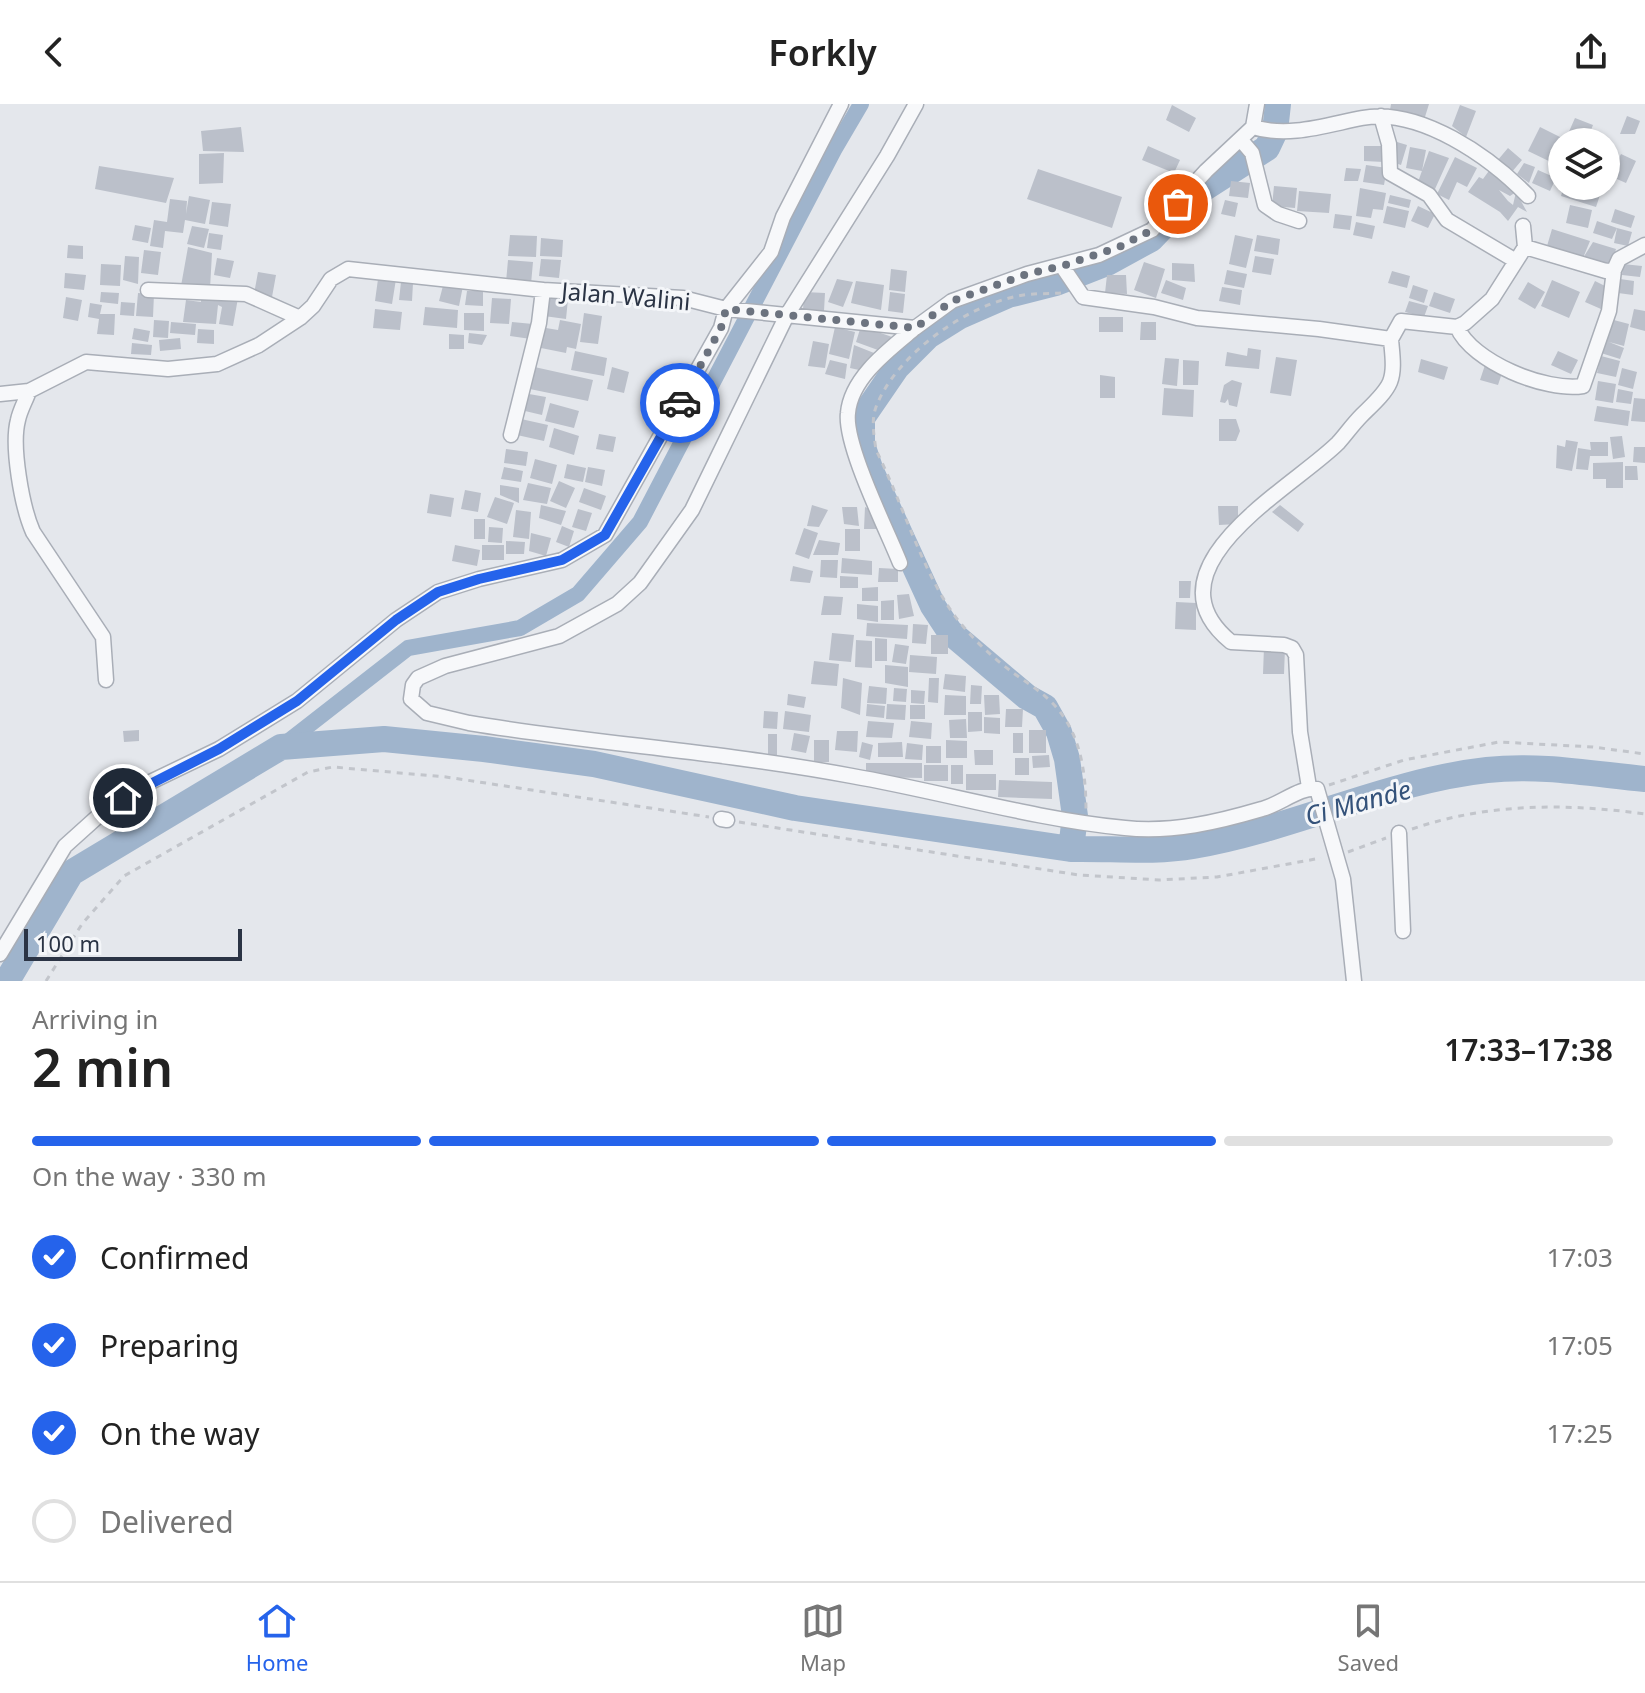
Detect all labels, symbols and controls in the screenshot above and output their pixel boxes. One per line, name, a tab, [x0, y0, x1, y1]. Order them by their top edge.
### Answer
text: Forkly	[768, 28, 877, 77]
icon: back	[32, 30, 76, 74]
icon: share	[1569, 30, 1613, 74]
map controls	[1548, 128, 1620, 200]
button: layers	[1548, 128, 1620, 200]
pin	[1144, 170, 1212, 238]
icon: bag	[1156, 182, 1200, 226]
street label: Jalan Walini	[558, 273, 692, 318]
courier	[640, 363, 720, 443]
icon: car	[658, 381, 702, 425]
pin	[89, 764, 157, 832]
water label: Ci Mande	[1301, 771, 1415, 833]
icon: home	[101, 776, 145, 820]
scale bar	[24, 925, 242, 961]
text: 100 m	[36, 928, 100, 958]
text: Arriving in	[32, 1001, 158, 1037]
text: 17:33–17:38	[1444, 1029, 1613, 1070]
text: 2 min	[32, 1031, 173, 1102]
text: On the way · 330 m	[32, 1158, 266, 1194]
icon: check	[32, 1235, 76, 1279]
text: Confirmed	[100, 1237, 250, 1278]
text: 17:03	[1547, 1239, 1613, 1275]
icon: check	[32, 1323, 76, 1367]
text: Preparing	[100, 1325, 239, 1366]
text: 17:05	[1547, 1327, 1613, 1363]
icon: check	[32, 1411, 76, 1455]
text: On the way	[100, 1413, 260, 1454]
text: 17:25	[1547, 1415, 1613, 1451]
text: Delivered	[100, 1501, 234, 1542]
tab: Home	[246, 1599, 308, 1677]
tab: Map	[800, 1599, 846, 1677]
tab: Saved	[1338, 1599, 1399, 1677]

